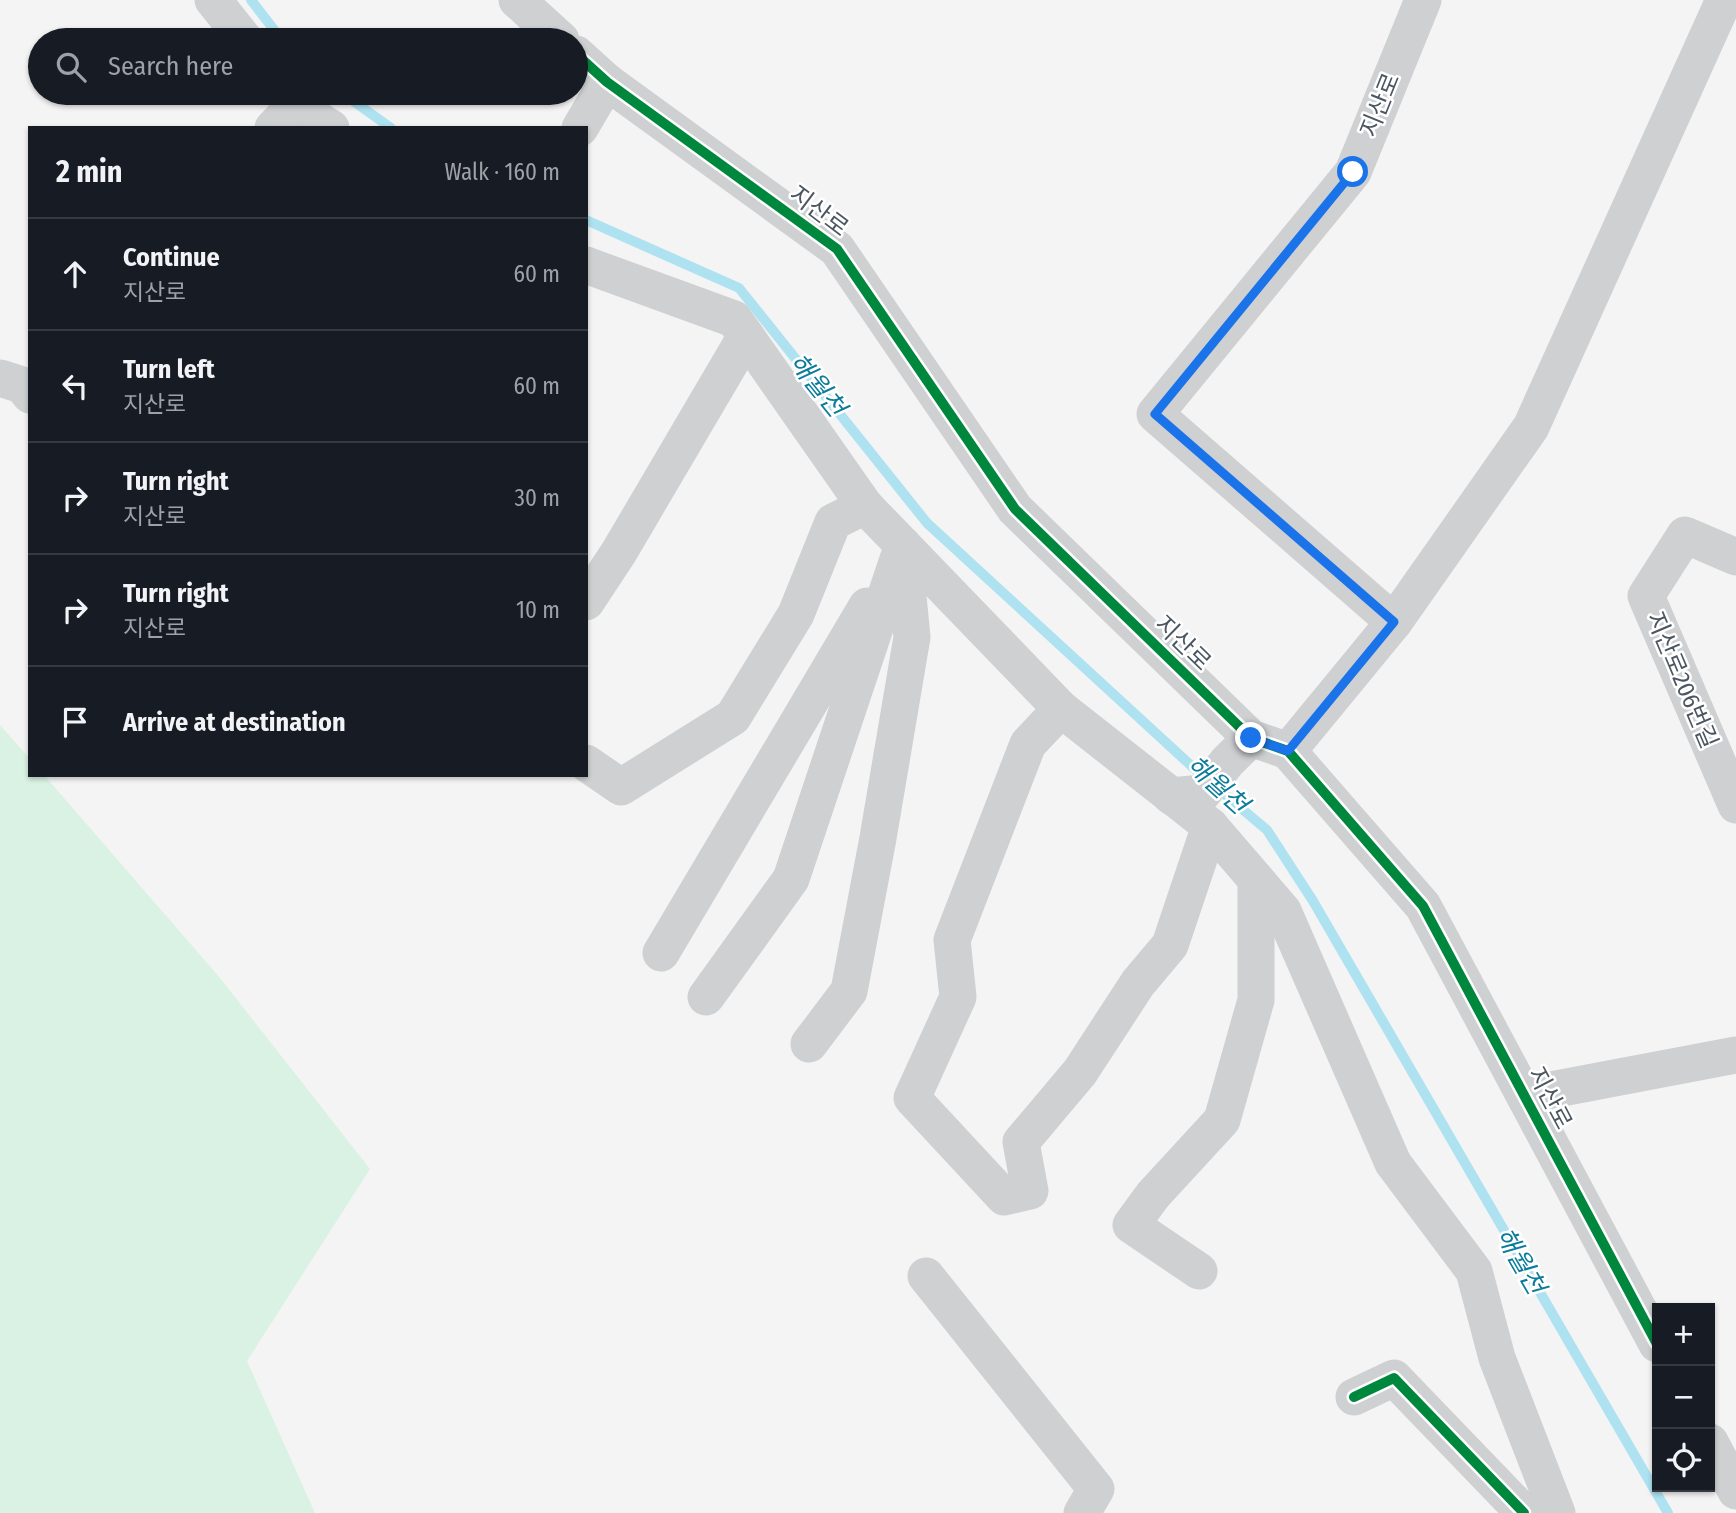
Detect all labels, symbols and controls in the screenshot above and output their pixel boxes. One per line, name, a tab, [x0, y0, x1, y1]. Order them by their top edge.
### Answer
search box	[28, 28, 588, 105]
icon: search	[52, 48, 90, 86]
text: Search here	[108, 51, 233, 82]
street label: 지산로	[1355, 69, 1405, 141]
text: 2 min	[56, 154, 123, 190]
route start	[1337, 156, 1368, 187]
text: Walk · 160 m	[444, 158, 560, 186]
street label: 지산로	[784, 180, 854, 242]
text: Continue	[123, 242, 220, 273]
icon: ahead	[56, 255, 94, 293]
text: 60 m	[514, 260, 560, 288]
text: 지산로	[123, 278, 186, 306]
water label: 해월천	[782, 347, 854, 425]
text: Turn left	[123, 354, 215, 385]
icon: left	[56, 367, 94, 405]
text: 60 m	[514, 372, 560, 400]
text: 지산로	[123, 390, 186, 418]
text: Turn right	[123, 466, 229, 497]
icon: right	[56, 479, 94, 517]
text: 30 m	[515, 484, 560, 512]
text: 지산로	[123, 502, 186, 530]
text: Turn right	[123, 578, 229, 609]
icon: right	[56, 591, 94, 629]
text: 10 m	[516, 596, 560, 624]
street label: 지산로206번길	[1641, 608, 1723, 752]
street label: 지산로	[1149, 610, 1217, 676]
text: 지산로	[123, 614, 186, 642]
icon: arrive	[56, 703, 94, 741]
text: Arrive at destination	[123, 707, 346, 738]
route end	[1235, 722, 1266, 753]
water label: 해월천	[1180, 749, 1256, 823]
street label: 지산로	[1522, 1062, 1578, 1134]
water label: 해월천	[1489, 1222, 1553, 1302]
map controls	[1652, 1303, 1715, 1492]
button: +	[1652, 1303, 1715, 1366]
button: −	[1652, 1366, 1715, 1429]
button: locate	[1652, 1429, 1715, 1492]

